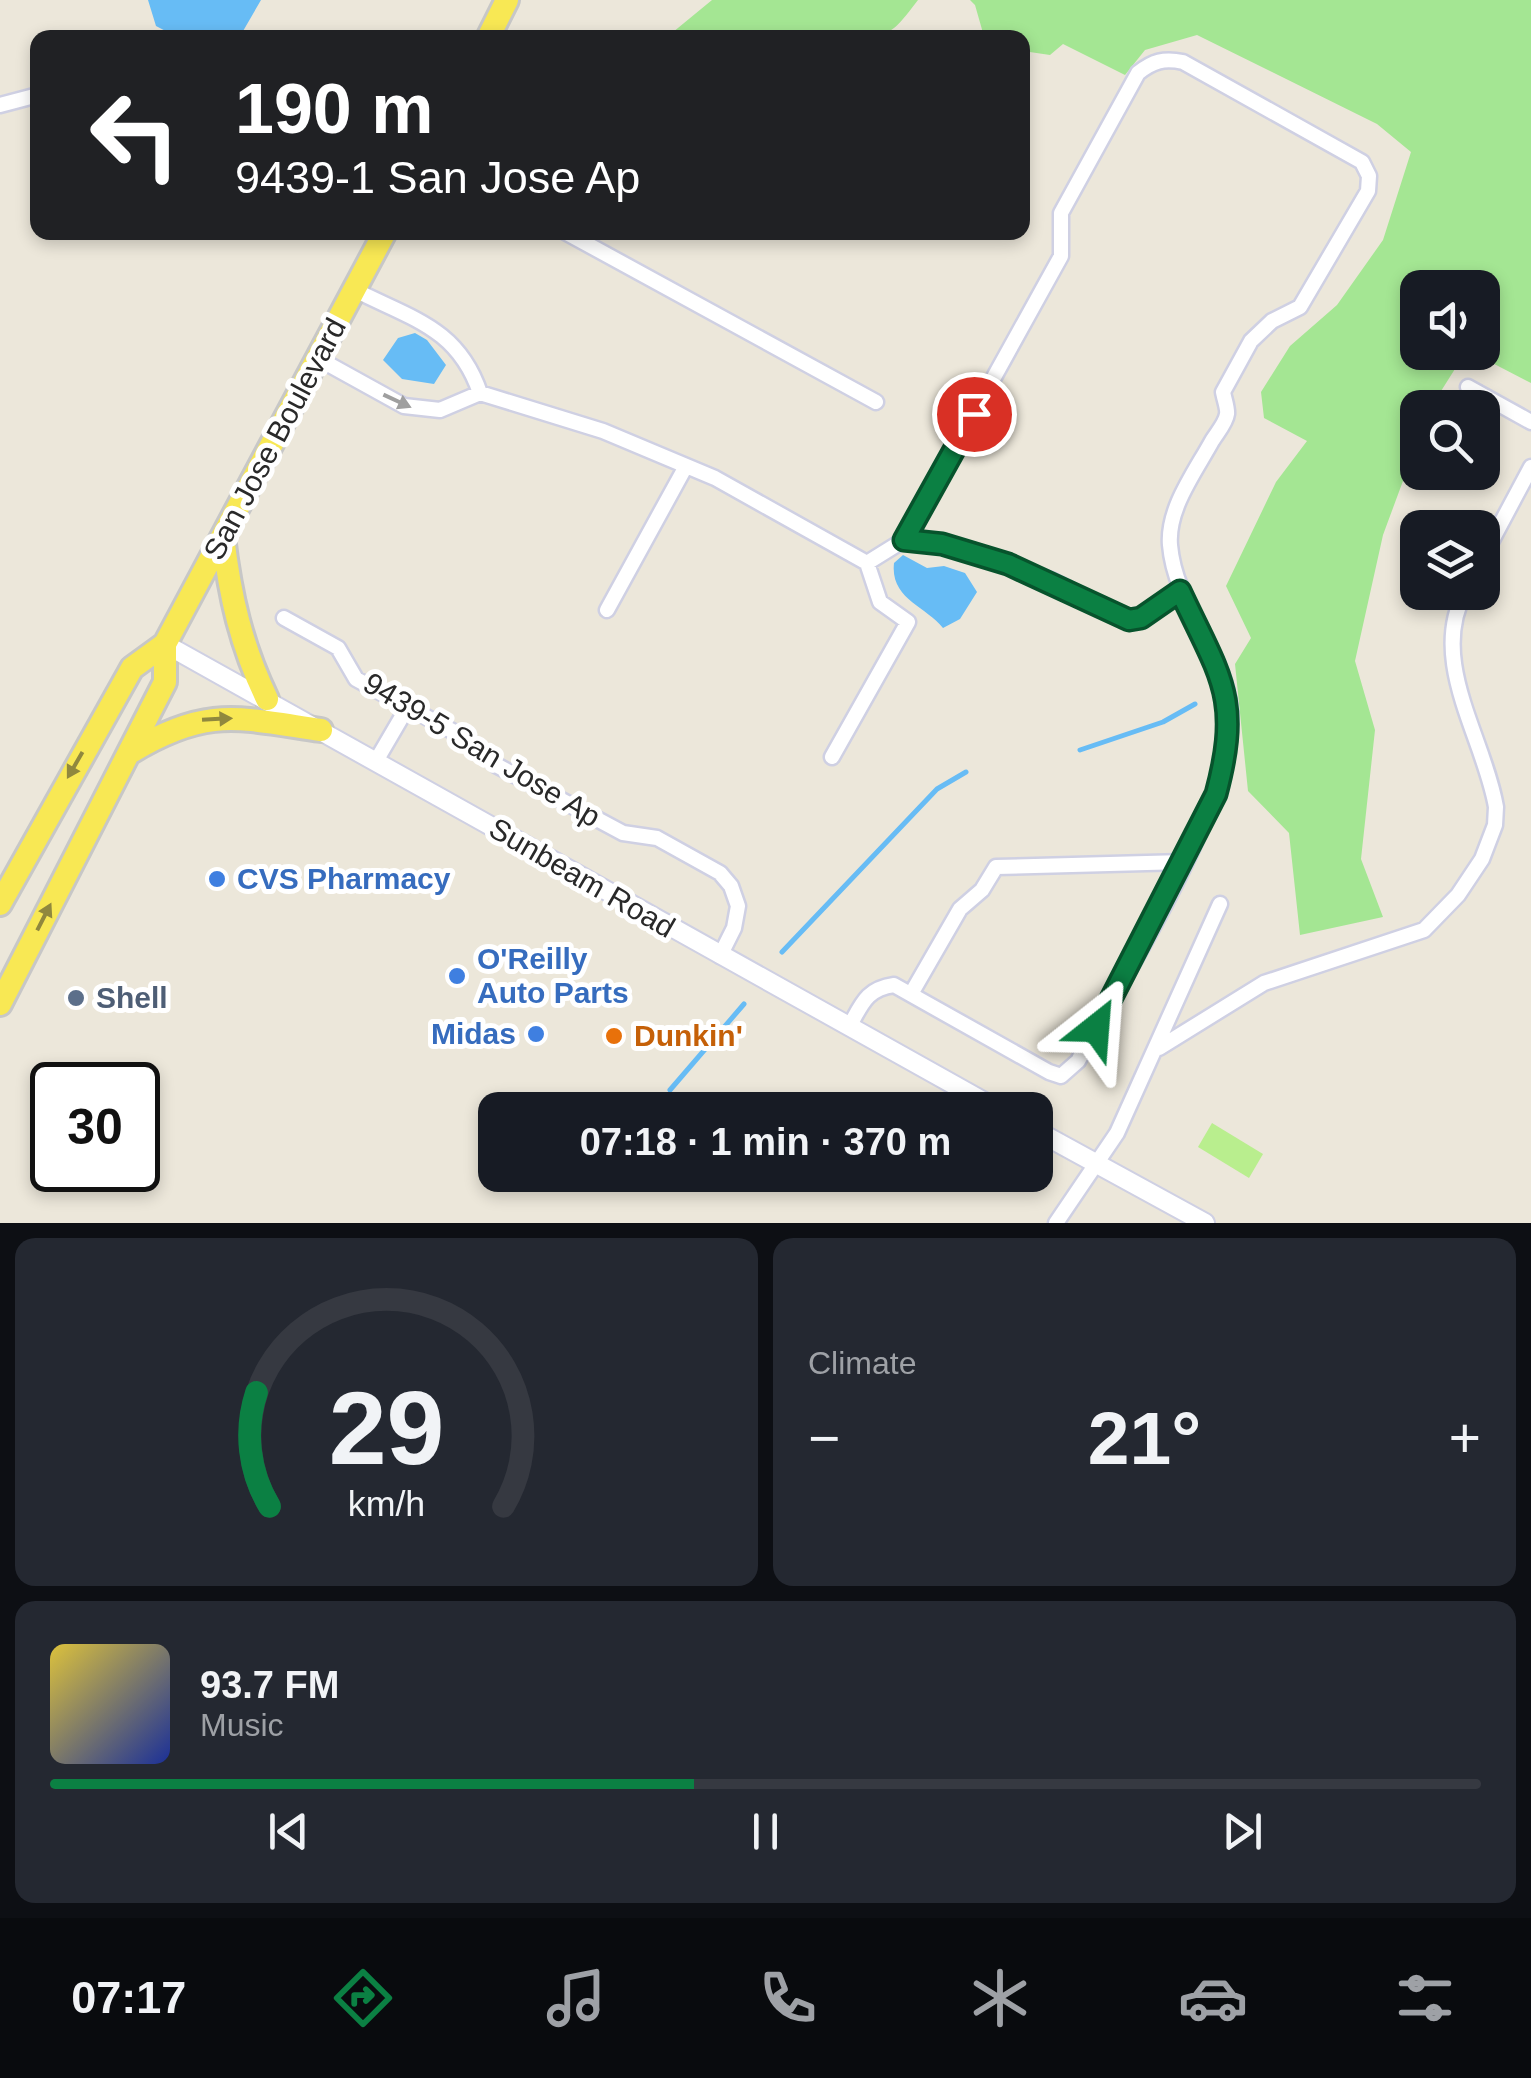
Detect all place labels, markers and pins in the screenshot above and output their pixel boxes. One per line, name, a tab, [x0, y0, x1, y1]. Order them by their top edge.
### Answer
pin	[932, 372, 1017, 457]
place label: CVS Pharmacy	[237, 862, 451, 895]
marker: CVS Pharmacy	[206, 868, 228, 890]
place label: O'Reilly Auto Parts	[477, 942, 629, 1009]
marker: O'Reilly Auto Parts	[446, 965, 468, 987]
place label: Shell	[96, 981, 168, 1014]
marker: Shell	[65, 987, 87, 1009]
place label: Midas	[431, 1017, 516, 1050]
place label: Dunkin'	[634, 1019, 743, 1052]
marker: Midas	[525, 1023, 547, 1045]
marker: Dunkin'	[603, 1025, 625, 1047]

